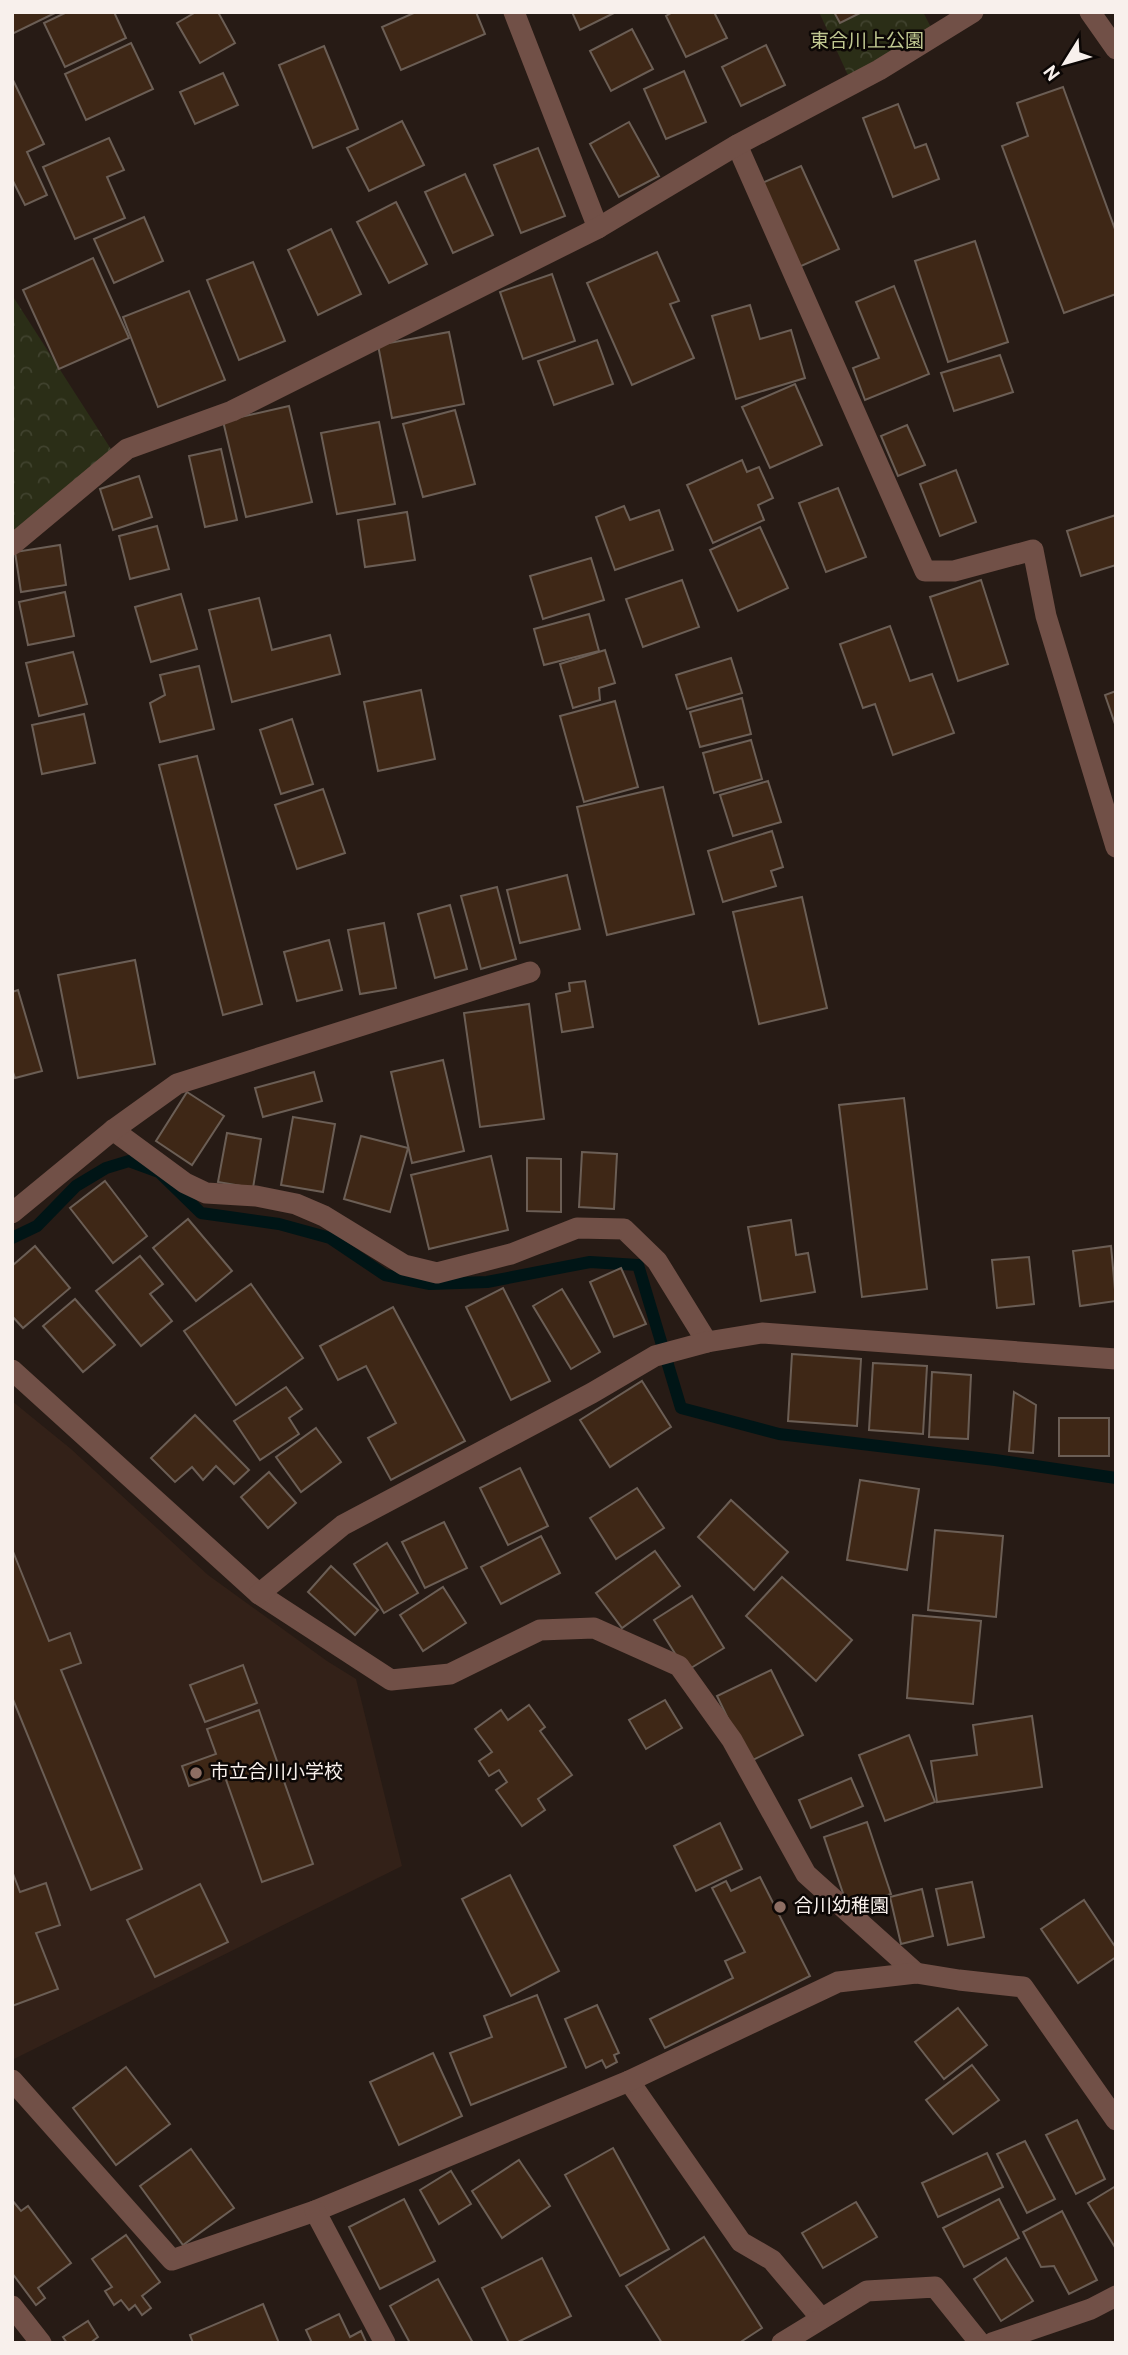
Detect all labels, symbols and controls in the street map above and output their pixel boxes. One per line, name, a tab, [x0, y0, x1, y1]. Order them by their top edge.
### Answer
north arrow	[1030, 28, 1100, 98]
park label: 東合川上公園	[810, 30, 924, 54]
text: N	[1039, 59, 1067, 85]
place label: 市立合川小学校	[210, 1761, 343, 1785]
marker: 市立合川小学校	[188, 1765, 204, 1781]
place label: 合川幼稚園	[794, 1895, 889, 1919]
marker: 合川幼稚園	[772, 1899, 788, 1915]

